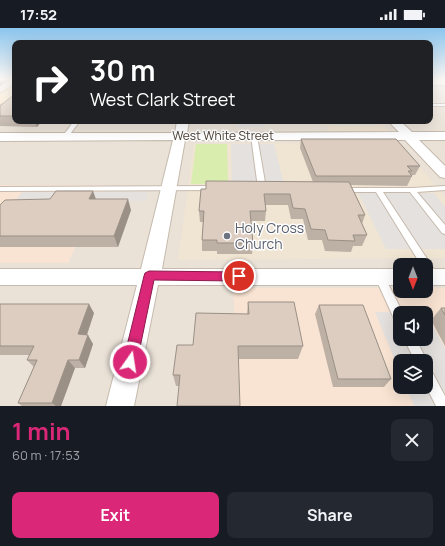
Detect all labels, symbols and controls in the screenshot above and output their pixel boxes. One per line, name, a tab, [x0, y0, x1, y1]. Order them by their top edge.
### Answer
text: 17:52	[20, 4, 57, 25]
text: 30 m	[90, 51, 155, 89]
icon: right	[24, 56, 76, 108]
text: West Clark Street	[90, 87, 236, 111]
street label: West White Street	[172, 127, 274, 144]
place label: Holy Cross Church	[235, 218, 304, 253]
marker: Holy Cross Church	[222, 231, 232, 241]
north arrow	[393, 258, 433, 298]
map controls	[393, 258, 433, 394]
pin	[222, 259, 256, 293]
icon: arrive	[228, 265, 250, 287]
button: sound	[393, 306, 433, 346]
position arrow	[109, 341, 151, 383]
button: layers	[393, 354, 433, 394]
text: 1 min	[12, 414, 71, 447]
button: close	[391, 419, 433, 461]
text: 60 m · 17:53	[12, 446, 80, 464]
button: Exit	[12, 492, 219, 538]
button: Share	[227, 492, 433, 538]

